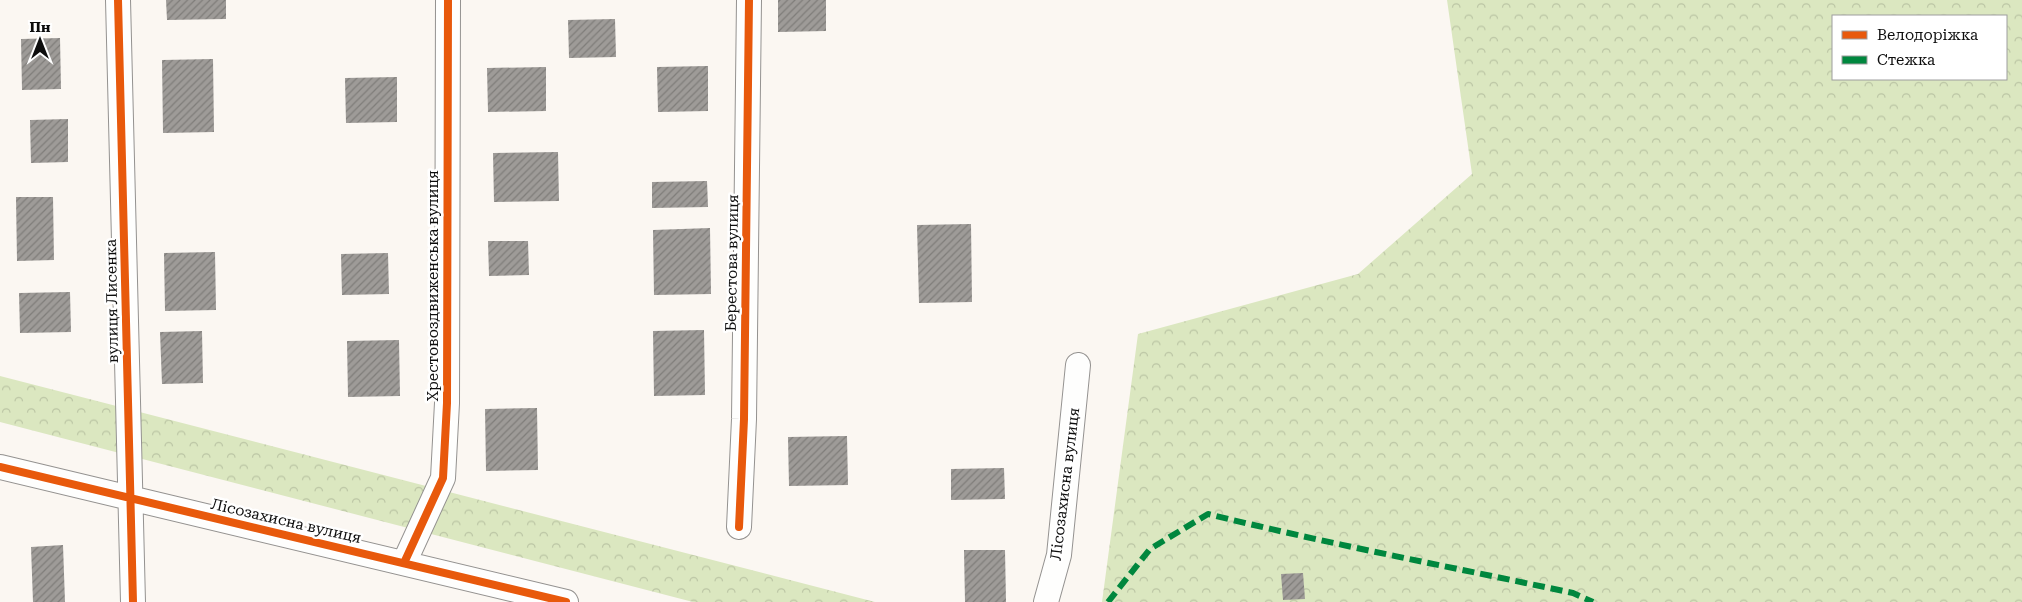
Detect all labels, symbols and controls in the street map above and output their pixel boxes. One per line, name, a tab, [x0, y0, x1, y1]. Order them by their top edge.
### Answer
north arrow	[15, 15, 65, 65]
legend	[1832, 15, 2007, 80]
text: Пн	[30, 19, 51, 35]
text: Велодоріжка	[1877, 26, 1978, 44]
text: Стежка	[1877, 51, 1935, 69]
street label: Хрестовоздвиженська вулиця	[424, 170, 442, 402]
street label: Берестова вулиця	[722, 194, 742, 332]
street label: вулиця Лисенка	[102, 239, 122, 363]
street label: Лісозахисна вулиця	[1047, 407, 1083, 561]
street label: Лісозахисна вулиця	[209, 495, 363, 547]

